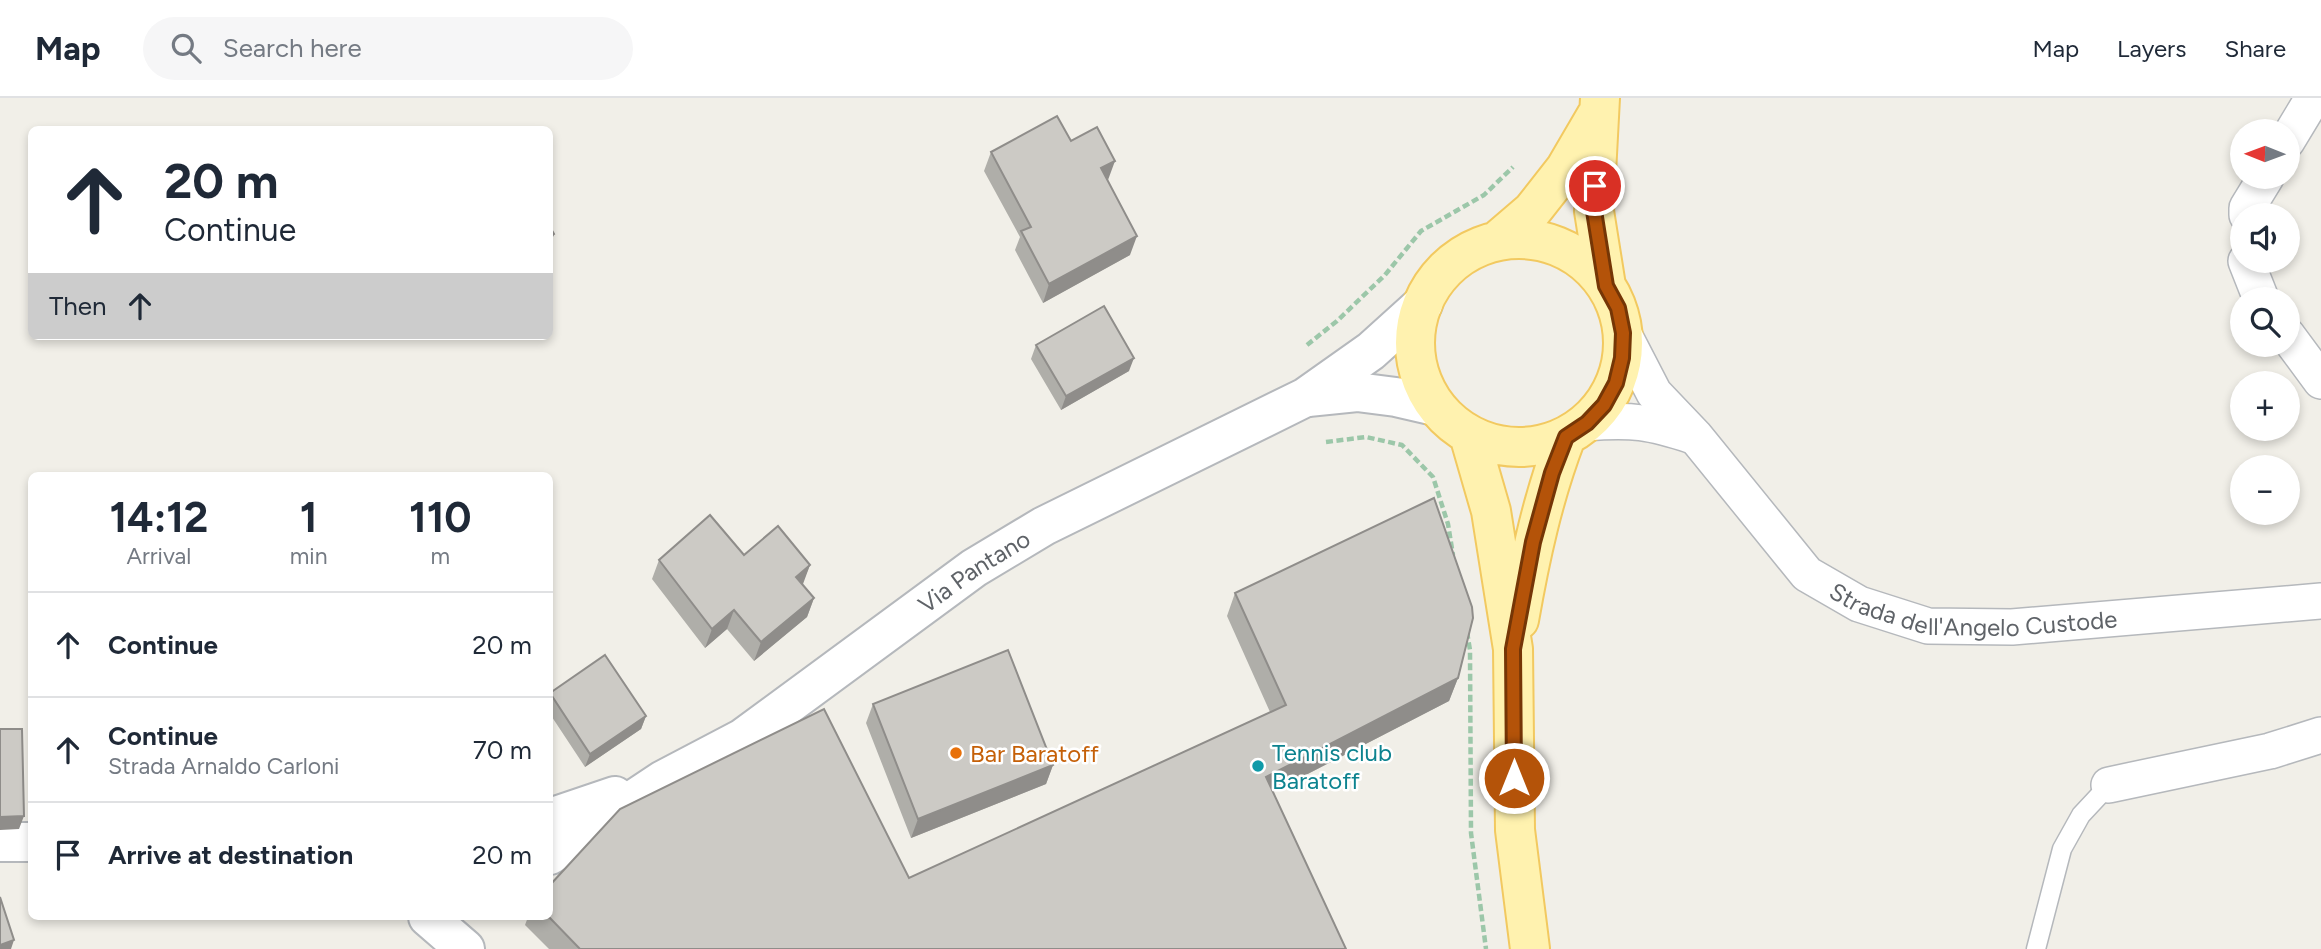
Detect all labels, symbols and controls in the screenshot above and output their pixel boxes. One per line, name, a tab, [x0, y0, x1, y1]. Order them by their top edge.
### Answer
search box	[143, 17, 633, 80]
text: Map	[35, 29, 101, 68]
icon: search	[167, 29, 205, 67]
text: Search here	[223, 32, 362, 64]
text: Map	[2032, 34, 2079, 63]
text: Layers	[2117, 34, 2186, 63]
text: Share	[2224, 34, 2286, 63]
north arrow	[2230, 119, 2300, 189]
map controls	[2230, 119, 2300, 525]
text: 20 m	[164, 151, 279, 210]
icon: ahead	[49, 154, 140, 245]
pin	[1565, 156, 1625, 216]
icon: arrive	[1576, 167, 1614, 205]
button: sound	[2230, 203, 2300, 273]
text: Continue	[164, 211, 296, 249]
icon: ahead	[121, 287, 159, 325]
button: search	[2230, 287, 2300, 357]
text: Then	[49, 290, 107, 322]
button: +	[2230, 371, 2300, 441]
button: −	[2230, 455, 2300, 525]
text: 14:12	[109, 492, 208, 543]
text: 1	[300, 492, 318, 543]
text: 110	[409, 492, 472, 543]
street label: Via Pantano	[912, 523, 1035, 619]
text: Arrival	[126, 542, 191, 570]
text: min	[290, 542, 328, 570]
text: m	[430, 542, 450, 570]
street label: Strada dell'Angelo Custode	[1825, 576, 2118, 642]
icon: ahead	[49, 626, 87, 664]
text: Continue	[108, 629, 218, 661]
text: 20 m	[472, 629, 532, 661]
text: Continue	[108, 720, 218, 752]
icon: ahead	[49, 731, 87, 769]
text: 70 m	[473, 734, 532, 766]
place label: Tennis club Baratoff	[1272, 738, 1392, 795]
place label: Bar Baratoff	[970, 739, 1099, 768]
position arrow	[1477, 741, 1551, 815]
marker: Bar Baratoff	[948, 745, 964, 761]
text: Strada Arnaldo Carloni	[108, 752, 339, 780]
marker: Tennis club Baratoff	[1250, 758, 1266, 774]
icon: arrive	[49, 836, 87, 874]
text: Arrive at destination	[108, 839, 353, 871]
text: 20 m	[472, 839, 532, 871]

